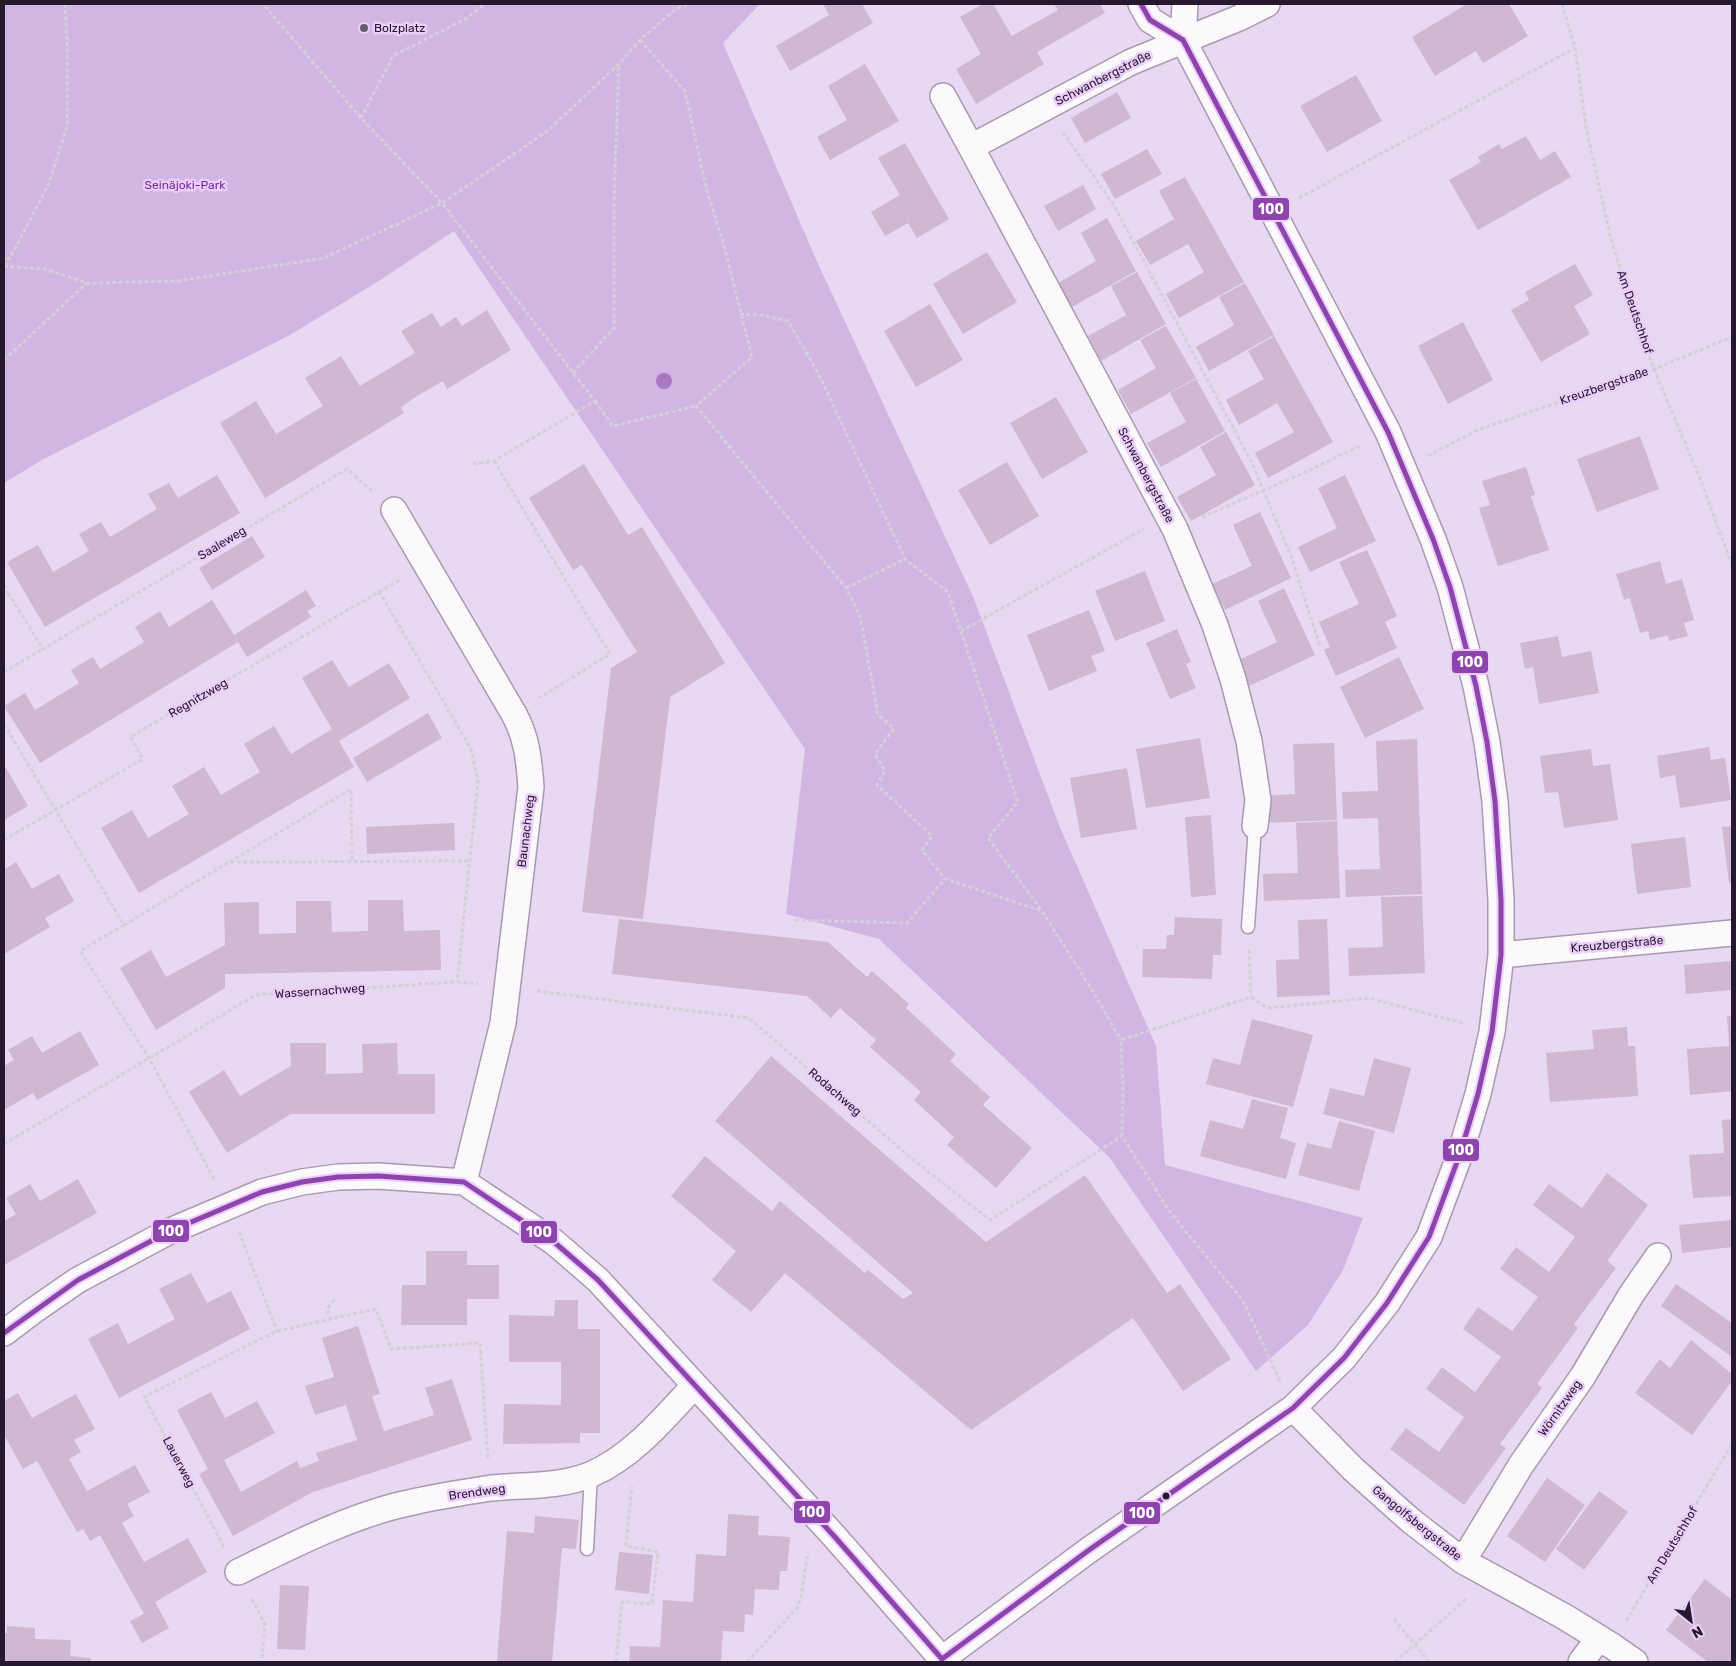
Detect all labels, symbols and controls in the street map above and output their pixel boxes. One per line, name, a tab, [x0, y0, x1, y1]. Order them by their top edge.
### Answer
place label: Bolzplatz	[374, 21, 425, 35]
marker: Bolzplatz	[358, 22, 370, 34]
street label: Schwanbergstraße	[1053, 48, 1154, 108]
park label: Seinäjoki-Park	[145, 178, 226, 192]
line badge: 100	[1252, 197, 1290, 221]
text: 100	[1258, 201, 1284, 218]
street label: Am Deutschhof	[1614, 268, 1656, 356]
street label: Kreuzbergstraße	[1558, 364, 1650, 408]
street label: Schwanbergstraße	[1115, 425, 1177, 525]
street label: Saaleweg	[195, 523, 249, 563]
line badge: 100	[1451, 650, 1489, 674]
text: 100	[1457, 654, 1483, 671]
street label: Regnitzweg	[166, 675, 230, 721]
street label: Baunachweg	[515, 794, 537, 868]
street label: Kreuzbergstraße	[1570, 933, 1664, 955]
street label: Wassernachweg	[274, 981, 366, 1001]
street label: Rodachweg	[806, 1065, 864, 1119]
line badge: 100	[1442, 1138, 1480, 1162]
text: 100	[1448, 1142, 1474, 1159]
line badge: 100	[152, 1219, 190, 1243]
line badge: 100	[520, 1220, 558, 1244]
text: 100	[158, 1223, 184, 1240]
text: 100	[526, 1224, 552, 1241]
street label: Wörnitzweg	[1536, 1377, 1584, 1439]
street label: Lauerweg	[160, 1434, 198, 1490]
street label: Brendweg	[448, 1481, 506, 1503]
street label: Gangolfsbergstraße	[1369, 1483, 1465, 1564]
unlabelled marker	[1161, 1491, 1171, 1501]
line badge: 100	[793, 1500, 831, 1524]
line badge: 100	[1123, 1501, 1161, 1525]
text: 100	[799, 1504, 825, 1521]
street label: Am Deutschhof	[1644, 1504, 1701, 1586]
text: 100	[1129, 1505, 1155, 1522]
north arrow	[1666, 1596, 1716, 1646]
text: N	[1689, 1622, 1706, 1642]

